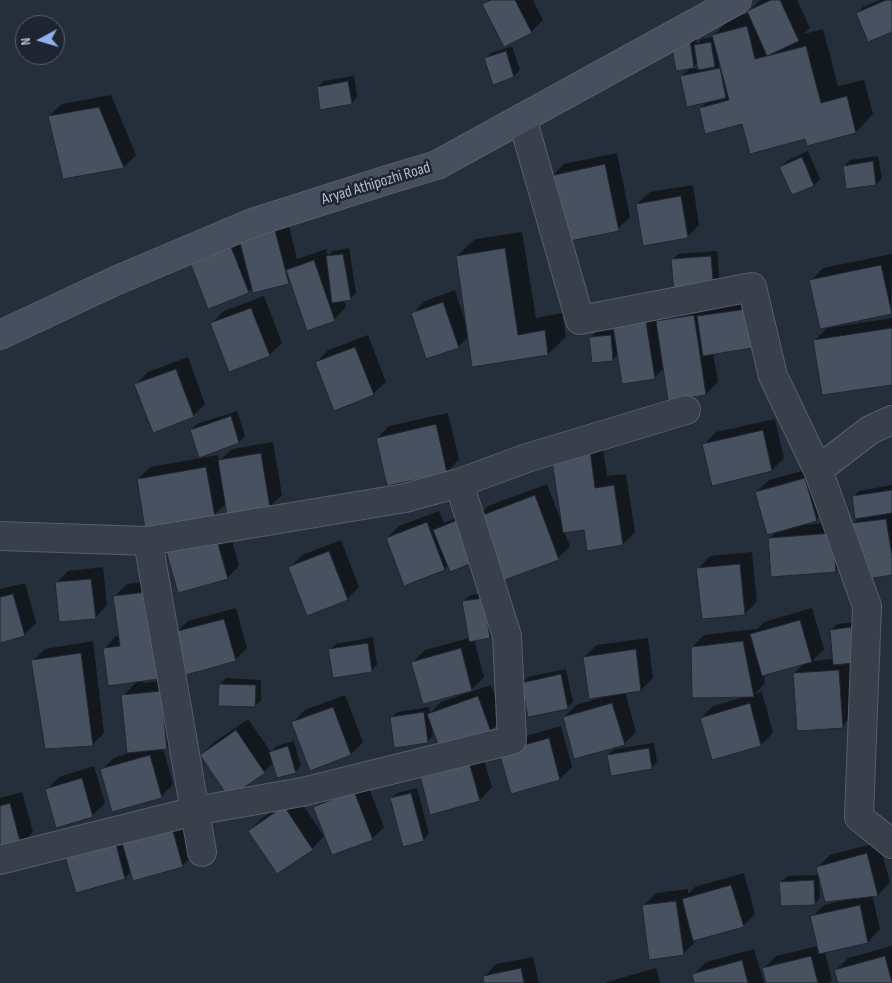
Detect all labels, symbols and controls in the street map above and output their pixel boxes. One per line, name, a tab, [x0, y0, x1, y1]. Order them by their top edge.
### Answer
north arrow	[15, 15, 65, 65]
text: N	[17, 37, 34, 46]
street label: Aryad Athipozhi Road	[319, 158, 433, 210]

